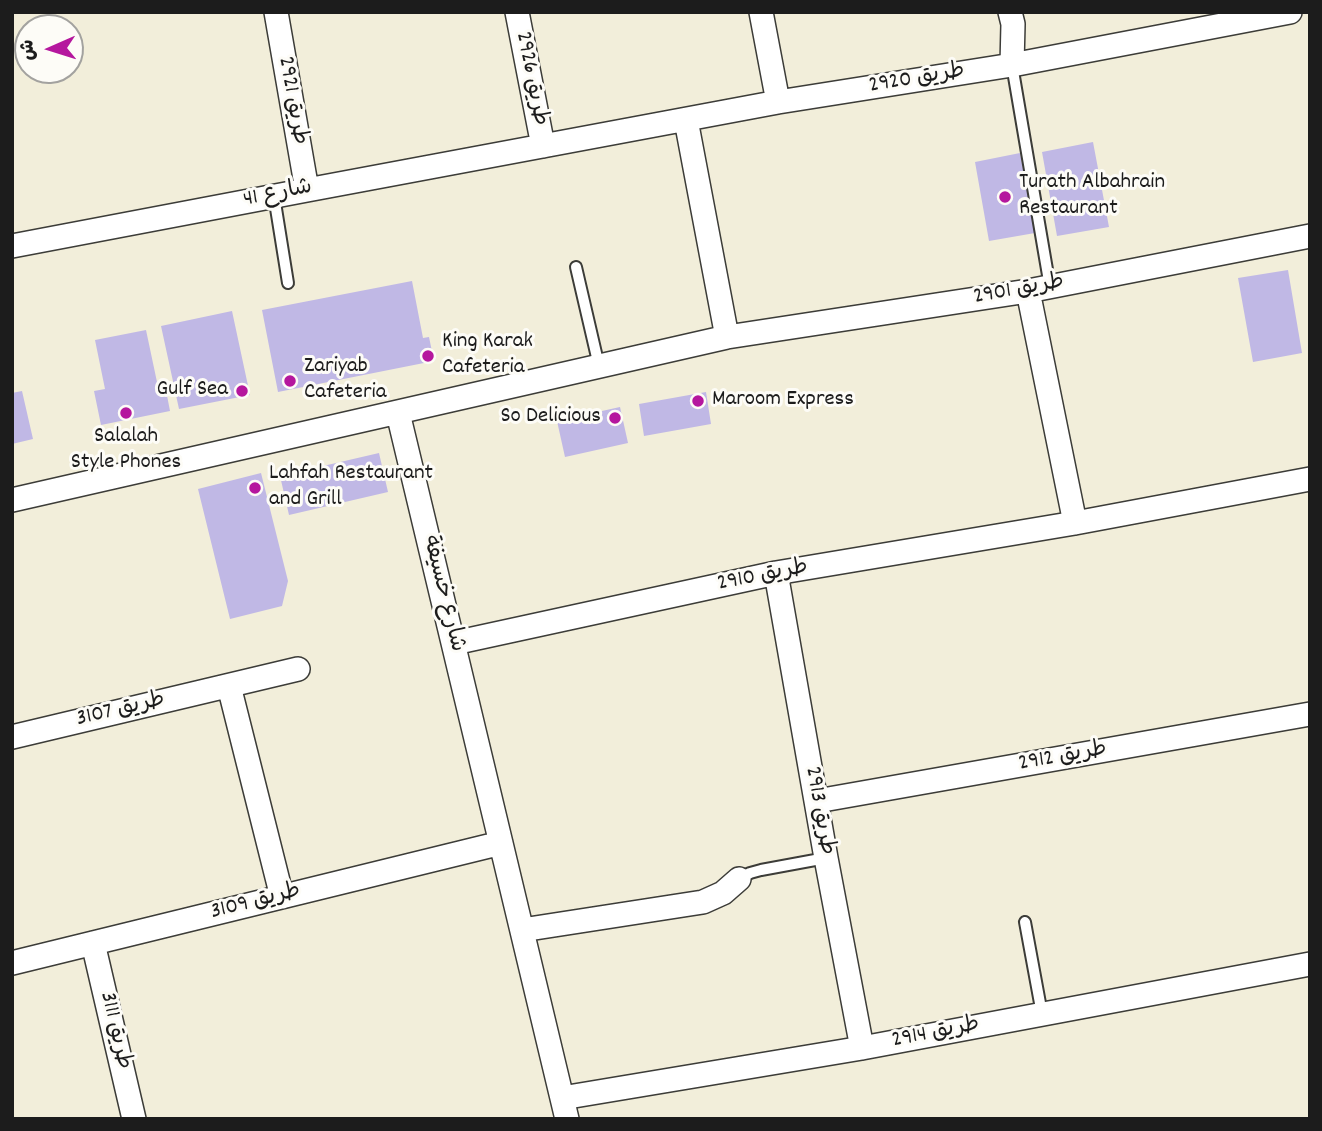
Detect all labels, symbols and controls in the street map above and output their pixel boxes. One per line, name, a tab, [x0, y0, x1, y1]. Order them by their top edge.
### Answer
north arrow	[14, 14, 84, 84]
street label: طريق 2926	[507, 30, 553, 128]
text: ش	[15, 39, 44, 61]
street label: طريق 2921	[270, 55, 312, 147]
street label: طريق 2920	[867, 59, 967, 101]
place label: Turath Albahrain Restaurant	[1019, 170, 1165, 224]
street label: شارع 41	[241, 175, 315, 215]
marker: Turath Albahrain Restaurant	[997, 189, 1013, 205]
street label: طريق 2901	[971, 269, 1067, 313]
place label: King Karak Cafeteria	[442, 329, 533, 383]
marker: King Karak Cafeteria	[420, 348, 436, 364]
place label: Zariyab Cafeteria	[304, 354, 387, 408]
marker: Zariyab Cafeteria	[282, 373, 298, 389]
place label: Gulf Sea	[157, 377, 228, 405]
marker: Gulf Sea	[234, 383, 250, 399]
place label: Maroom Express	[712, 387, 854, 415]
marker: Maroom Express	[690, 393, 706, 409]
place label: So Delicious	[500, 404, 601, 432]
marker: Salalah Style Phones	[118, 405, 134, 421]
marker: So Delicious	[607, 410, 623, 426]
place label: Salalah Style Phones	[71, 424, 181, 478]
place label: Lahfah Restaurant and Grill	[269, 461, 433, 515]
marker: Lahfah Restaurant and Grill	[247, 480, 263, 496]
street label: شارع خسيفة	[414, 533, 470, 655]
street label: طريق 2910	[715, 555, 811, 599]
street label: طريق 3107	[74, 687, 168, 735]
street label: طريق 2912	[1017, 737, 1109, 779]
street label: طريق 2913	[797, 765, 839, 857]
street label: طريق 3109	[208, 878, 304, 928]
street label: طريق 3111	[92, 989, 136, 1073]
street label: طريق 2914	[890, 1012, 982, 1056]

